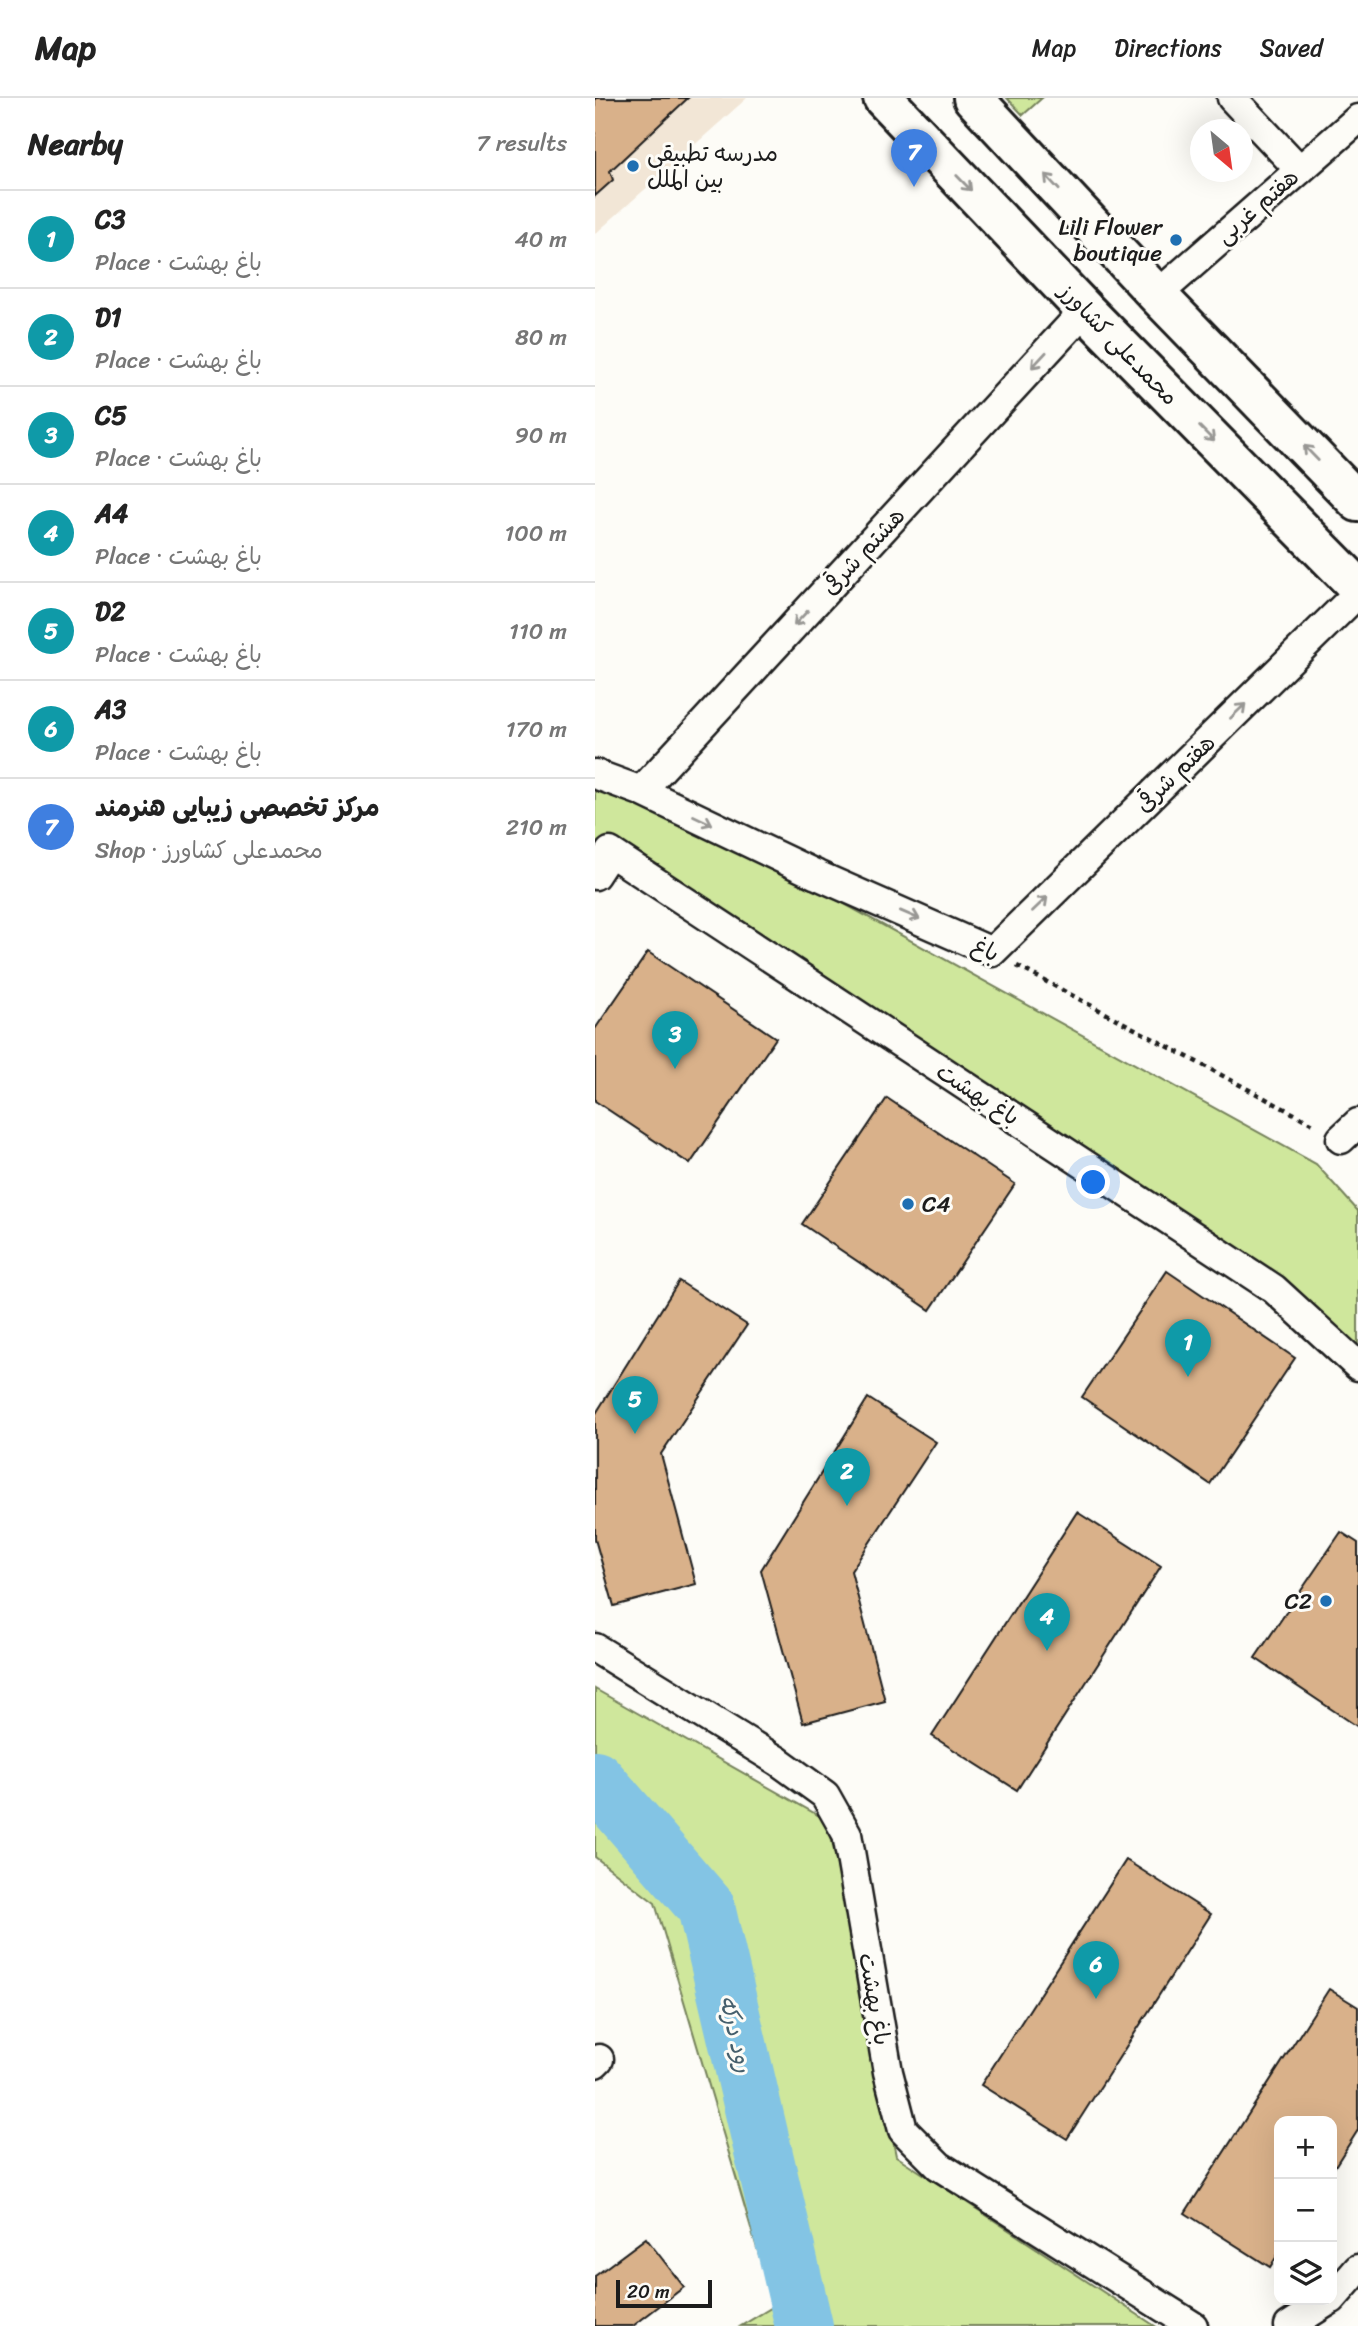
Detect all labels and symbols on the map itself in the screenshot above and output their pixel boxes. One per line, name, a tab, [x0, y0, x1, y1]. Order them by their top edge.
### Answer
north arrow	[1190, 119, 1253, 182]
pin: 7	[891, 129, 937, 187]
place label: مدرسه تطبیقی بین الملل	[647, 133, 778, 200]
marker: مدرسه تطبیقی بین الملل	[625, 158, 641, 174]
street label: هفتم غربی	[1206, 158, 1309, 255]
one-way arrow	[955, 174, 972, 191]
one-way arrow	[1044, 174, 1061, 192]
place label: Lili Flower boutique	[1059, 207, 1164, 274]
marker: Lili Flower boutique	[1168, 232, 1184, 248]
street label: محمدعلی کشاورز	[1047, 271, 1189, 416]
one-way arrow	[1030, 351, 1047, 368]
one-way arrow	[1199, 426, 1216, 443]
one-way arrow	[1302, 445, 1319, 462]
street label: هشتم شرقی	[811, 497, 916, 605]
one-way arrow	[793, 609, 810, 626]
one-way arrow	[1229, 702, 1246, 719]
street label: هفتم شرقی	[1125, 724, 1226, 823]
one-way arrow	[692, 814, 713, 828]
one-way arrow	[1032, 896, 1049, 913]
one-way arrow	[898, 909, 920, 922]
street label: باغ	[965, 925, 1007, 974]
pin: 3	[652, 1011, 698, 1069]
street label: باغ بهشت	[927, 1052, 1028, 1137]
your location	[1076, 1165, 1110, 1199]
place label: C4	[922, 1184, 951, 1225]
marker: C4	[900, 1196, 916, 1212]
pin: 1	[1165, 1319, 1211, 1377]
pin: 5	[612, 1376, 658, 1434]
pin: 2	[824, 1448, 870, 1506]
place label: C2	[1284, 1581, 1312, 1622]
pin: 4	[1024, 1593, 1070, 1651]
marker: C2	[1318, 1593, 1334, 1609]
pin: 6	[1073, 1941, 1119, 1999]
street label: باغ بهشت	[846, 1950, 903, 2049]
water label: رود درکه	[707, 1991, 765, 2077]
scale bar	[616, 2277, 712, 2309]

